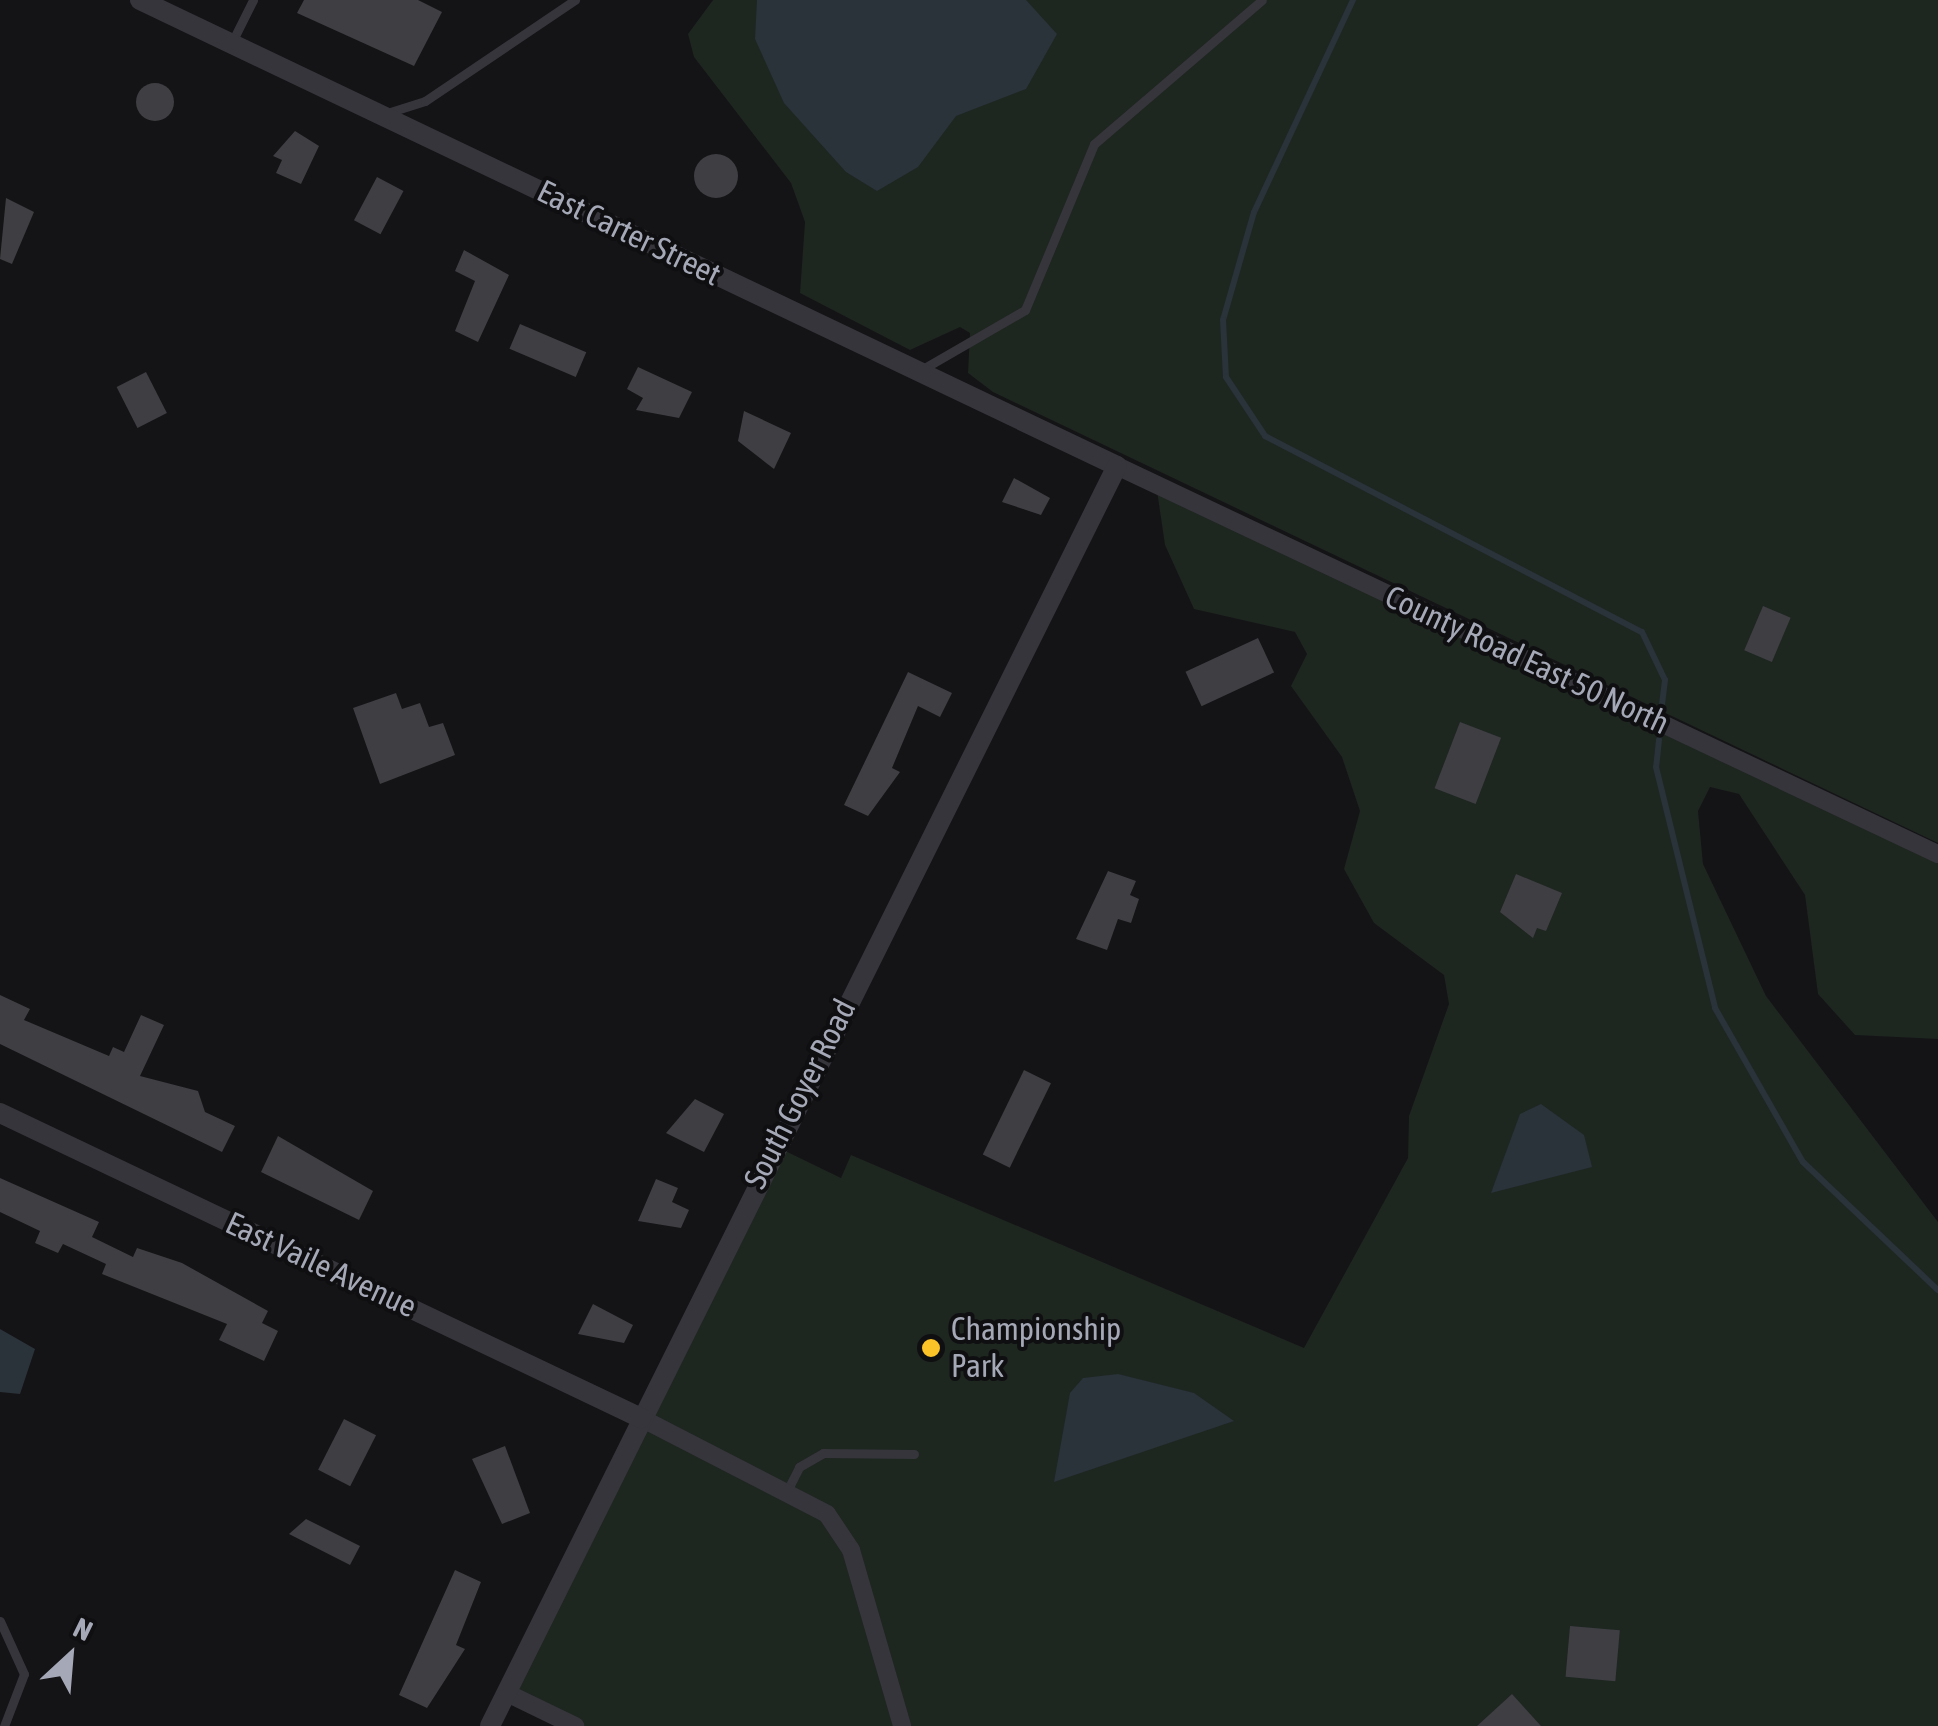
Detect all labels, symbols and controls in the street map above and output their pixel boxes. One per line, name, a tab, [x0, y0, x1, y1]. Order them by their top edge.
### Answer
street label: East Carter Street	[531, 172, 727, 294]
street label: County Road East 50 North	[1379, 577, 1675, 743]
street label: South Goyer Road	[736, 993, 864, 1195]
street label: East Vaile Avenue	[220, 1204, 422, 1326]
place label: Championship Park	[951, 1311, 1121, 1386]
marker: Championship Park	[920, 1337, 942, 1359]
north arrow	[20, 1606, 120, 1706]
text: N	[69, 1611, 98, 1647]

